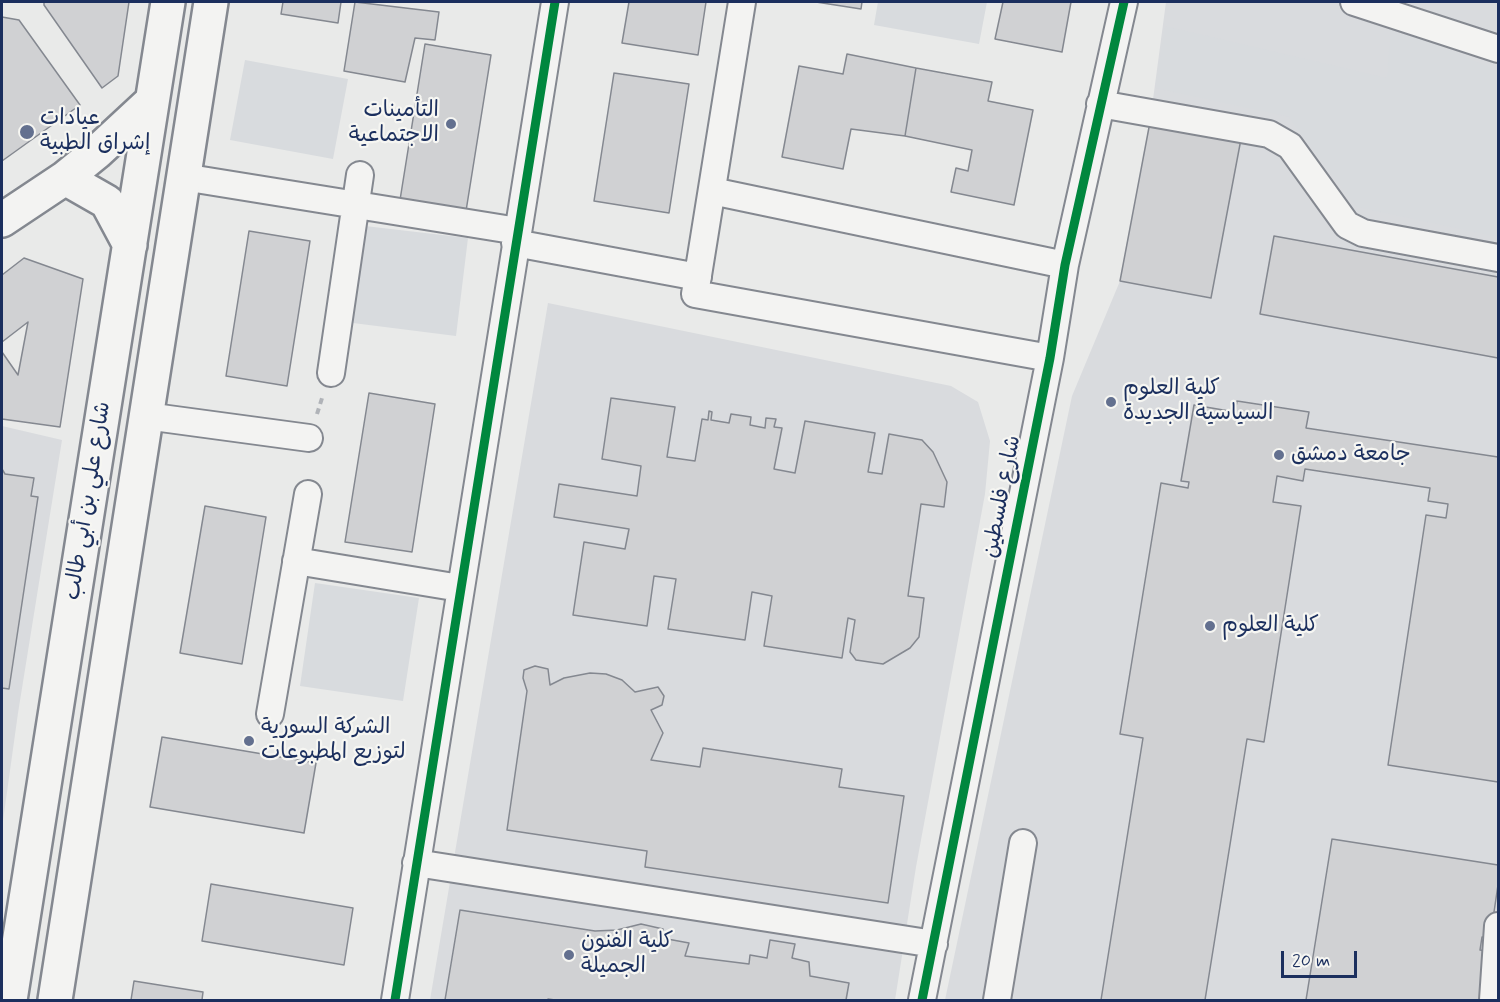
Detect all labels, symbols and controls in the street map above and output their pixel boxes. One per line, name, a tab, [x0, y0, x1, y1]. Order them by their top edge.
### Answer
place label: التأمينات الاجتماعية	[349, 98, 439, 150]
place label: عيادات إشراق الطبية	[40, 106, 150, 158]
marker: التأمينات الاجتماعية	[444, 117, 458, 131]
marker: عيادات إشراق الطبية	[18, 123, 36, 141]
place label: كلية العلوم السياسية الجديدة	[1123, 376, 1273, 428]
marker: كلية العلوم السياسية الجديدة	[1104, 395, 1118, 409]
street label: شارع علي بن أبي طالب	[60, 400, 118, 602]
street label: شارع فلسطين	[978, 433, 1028, 561]
place label: جامعة دمشق	[1291, 442, 1411, 468]
marker: جامعة دمشق	[1272, 448, 1286, 462]
place label: كلية العلوم	[1222, 613, 1319, 639]
marker: كلية العلوم	[1203, 619, 1217, 633]
place label: الشركة السورية لتوزيع المطبوعات	[261, 715, 406, 766]
marker: الشركة السورية لتوزيع المطبوعات	[242, 734, 256, 748]
place label: كلية الفنون الجميلة	[581, 929, 674, 980]
scale bar	[1284, 939, 1360, 977]
marker: كلية الفنون الجميلة	[562, 948, 576, 962]
text: 20 m	[1292, 949, 1330, 973]

